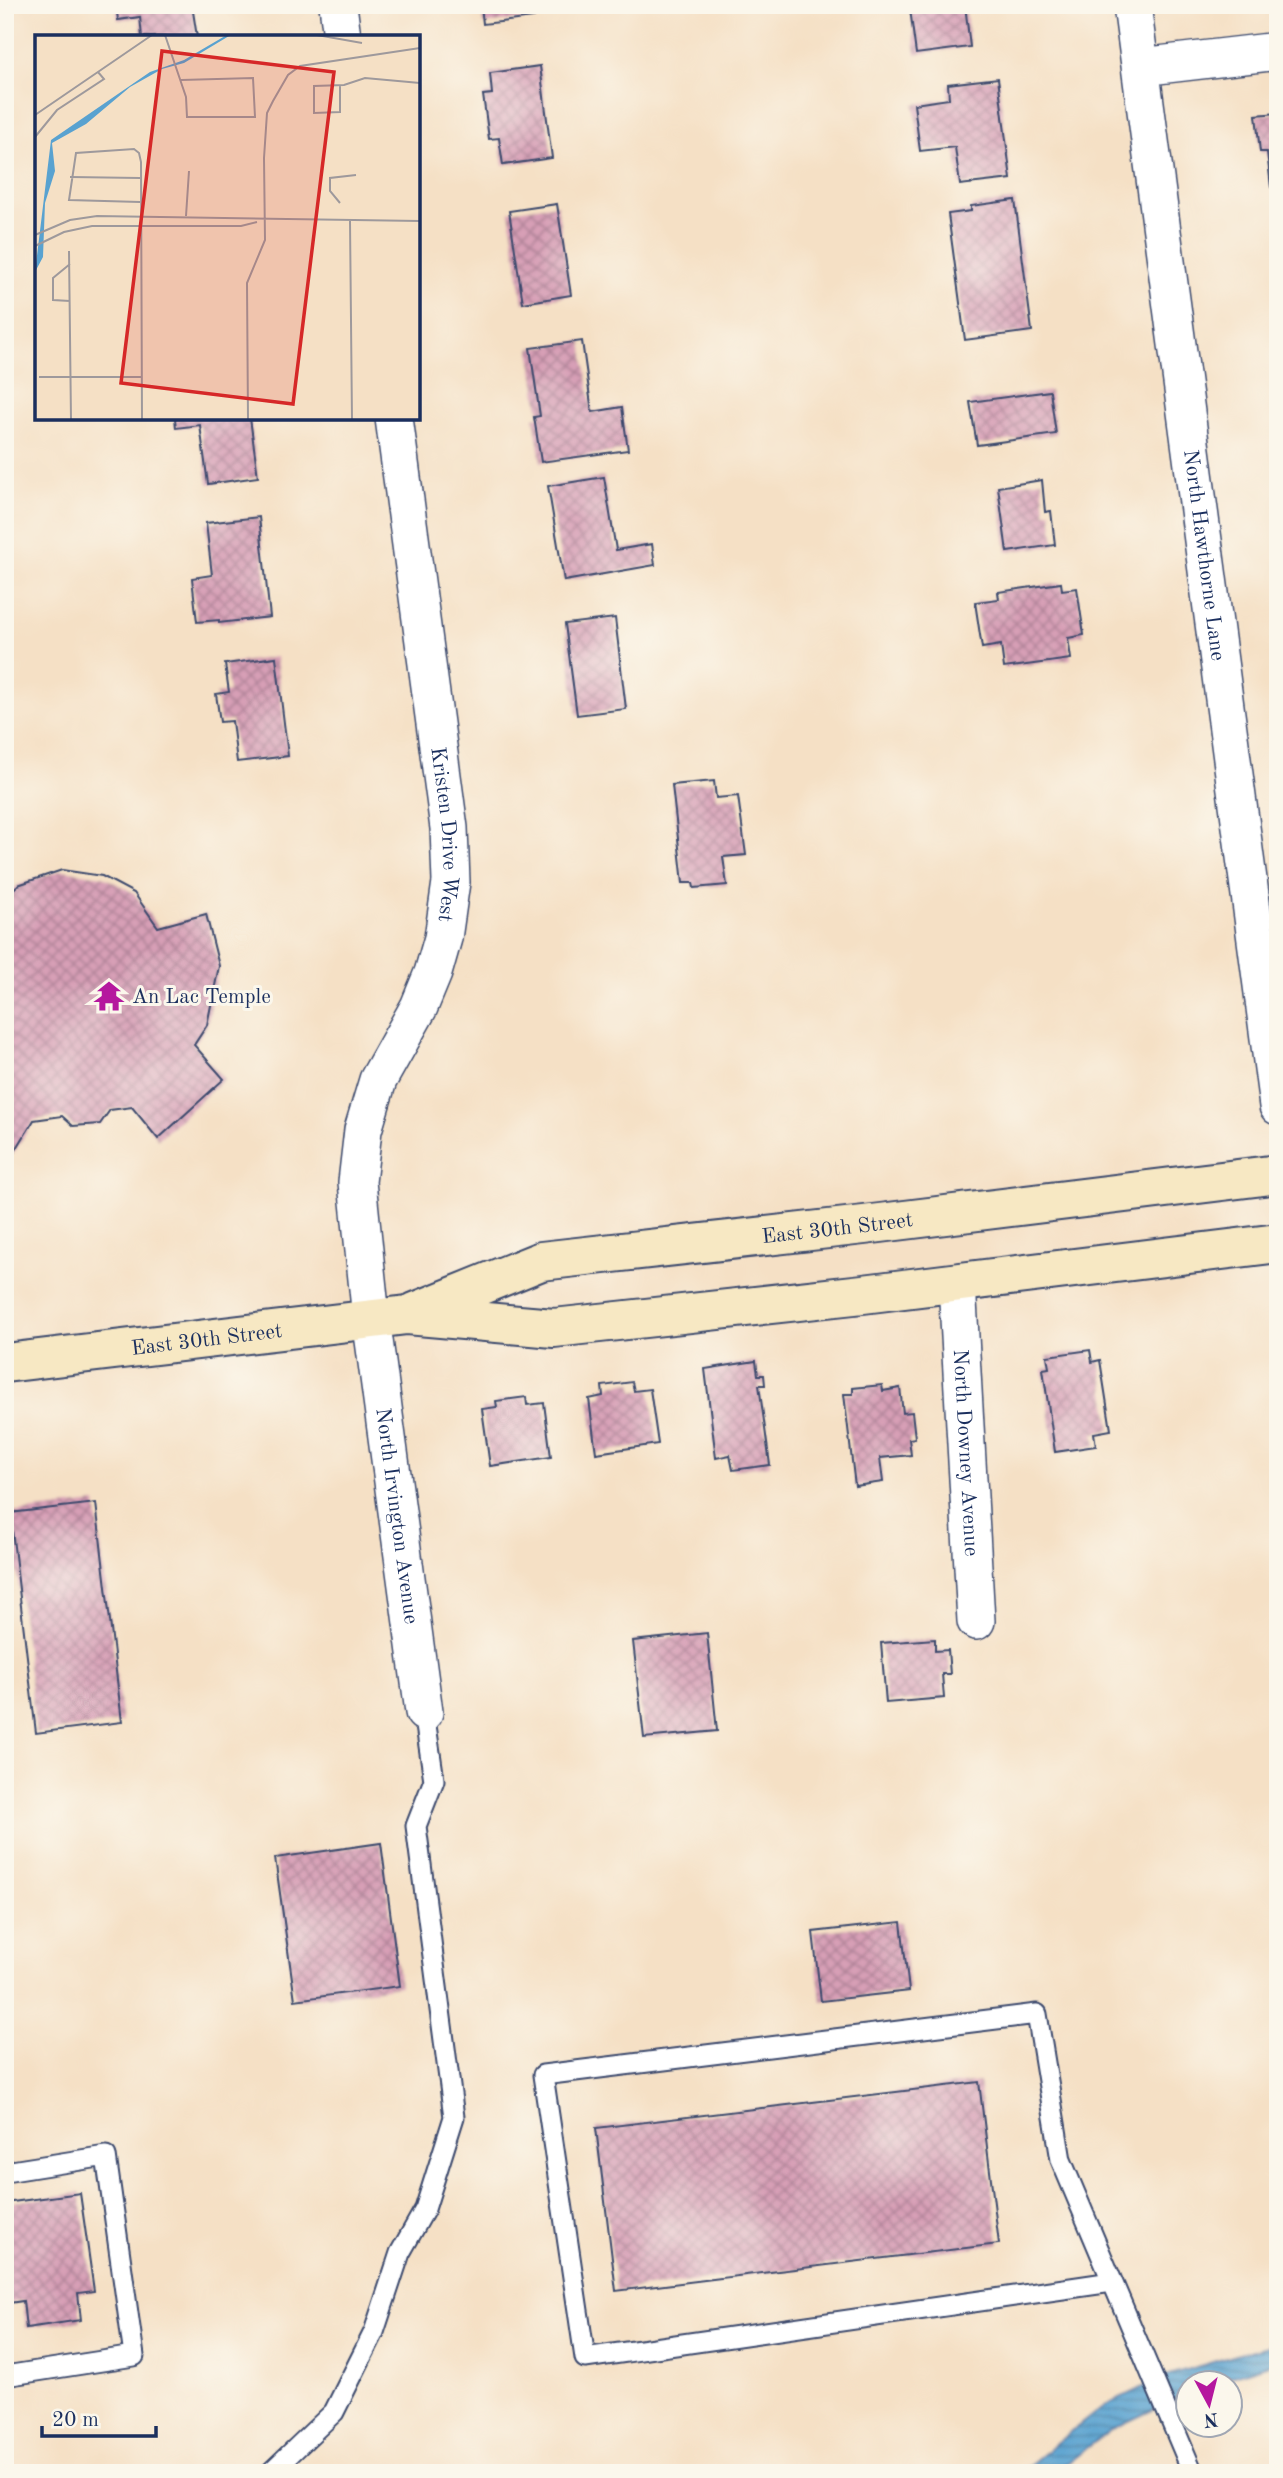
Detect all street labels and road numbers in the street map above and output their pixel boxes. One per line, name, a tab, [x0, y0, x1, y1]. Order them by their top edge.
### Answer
street label: North Hawthorne Lane	[1179, 448, 1228, 662]
street label: Kristen Drive West	[426, 746, 461, 923]
street label: East 30th Street	[761, 1210, 914, 1248]
street label: East 30th Street	[130, 1321, 283, 1360]
street label: North Downey Avenue	[949, 1349, 981, 1557]
street label: North Irvington Avenue	[371, 1407, 421, 1625]

